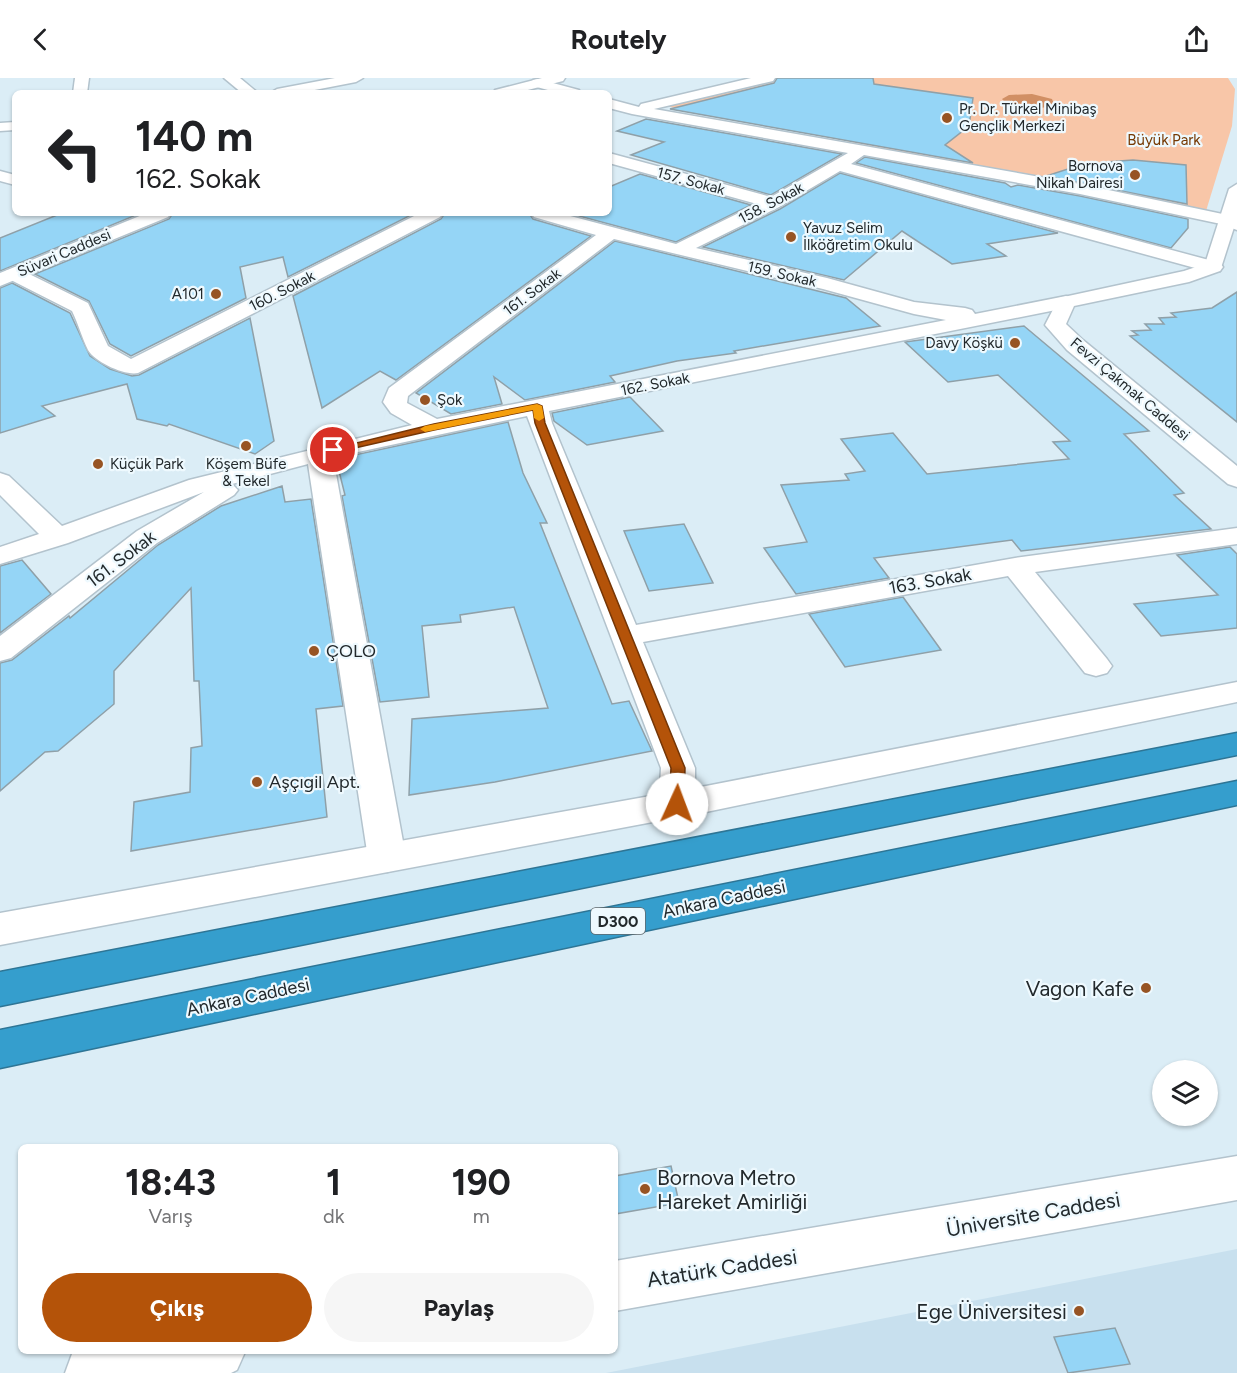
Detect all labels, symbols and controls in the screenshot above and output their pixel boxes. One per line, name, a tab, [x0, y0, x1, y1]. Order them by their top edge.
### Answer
icon: back	[24, 23, 57, 56]
text: Routely	[570, 23, 667, 56]
icon: share	[1180, 23, 1213, 56]
place label: Pr. Dr. Türkel Minibaş Gençlik Merkezi	[959, 100, 1097, 135]
text: 140 m	[135, 111, 253, 162]
marker: Pr. Dr. Türkel Minibaş Gençlik Merkezi	[940, 111, 954, 125]
icon: left	[36, 114, 114, 192]
park label: Büyük Park	[1127, 131, 1201, 149]
place label: Bornova Nikah Dairesi	[1036, 157, 1123, 192]
text: 162. Sokak	[135, 162, 261, 195]
street label: 157. Sokak	[655, 163, 728, 199]
marker: Bornova Nikah Dairesi	[1128, 168, 1142, 182]
street label: 158. Sokak	[736, 178, 807, 228]
place label: Yavuz Selim İlköğretim Okulu	[803, 219, 913, 254]
street label: Süvari Caddesi	[15, 225, 113, 281]
marker: Yavuz Selim İlköğretim Okulu	[784, 230, 798, 244]
street label: 159. Sokak	[746, 257, 819, 291]
street label: 161. Sokak	[500, 264, 565, 320]
street label: 160. Sokak	[246, 267, 318, 315]
place label: A101	[172, 285, 204, 303]
marker: A101	[209, 287, 223, 301]
place label: Davy Köşkü	[925, 334, 1003, 352]
street label: Fevzi Çakmak Caddesi	[1067, 334, 1193, 444]
marker: Davy Köşkü	[1008, 336, 1022, 350]
street label: 162. Sokak	[619, 368, 692, 399]
place label: Şok	[437, 391, 463, 409]
marker: Şok	[418, 393, 432, 407]
pin	[307, 424, 358, 475]
icon: arrive	[316, 433, 349, 466]
marker: Köşem Büfe & Tekel	[239, 439, 253, 453]
place label: Küçük Park	[110, 455, 184, 473]
place label: Köşem Büfe & Tekel	[206, 455, 286, 490]
marker: Küçük Park	[91, 457, 105, 471]
street label: 161. Sokak	[82, 526, 160, 592]
street label: 163. Sokak	[887, 563, 973, 599]
place label: ÇOLO	[326, 640, 376, 662]
marker: ÇOLO	[307, 644, 321, 658]
place label: Aşçıgil Apt.	[269, 771, 360, 793]
position arrow	[645, 772, 709, 836]
marker: Aşçıgil Apt.	[250, 775, 264, 789]
street label: Ankara Caddesi	[660, 875, 788, 923]
road number: D300	[591, 908, 645, 934]
street label: Ankara Caddesi	[184, 973, 312, 1021]
place label: Vagon Kafe	[1026, 976, 1134, 1001]
marker: Vagon Kafe	[1139, 981, 1153, 995]
map controls	[1152, 1060, 1218, 1126]
button: layers	[1152, 1060, 1218, 1126]
text: 18:43	[125, 1161, 216, 1204]
text: 1	[326, 1161, 341, 1204]
text: 190	[451, 1161, 511, 1204]
place label: Bornova Metro Hareket Amirliği	[657, 1165, 807, 1214]
marker: Bornova Metro Hareket Amirliği	[638, 1182, 652, 1196]
street label: Üniversite Caddesi	[944, 1186, 1122, 1242]
text: Varış	[148, 1204, 193, 1228]
text: dk	[323, 1204, 344, 1228]
text: m	[473, 1204, 490, 1228]
street label: Atatürk Caddesi	[645, 1244, 799, 1292]
button: Çıkış	[42, 1273, 312, 1342]
button: Paylaş	[324, 1273, 594, 1342]
place label: Ege Üniversitesi	[916, 1299, 1067, 1324]
marker: Ege Üniversitesi	[1072, 1304, 1086, 1318]

